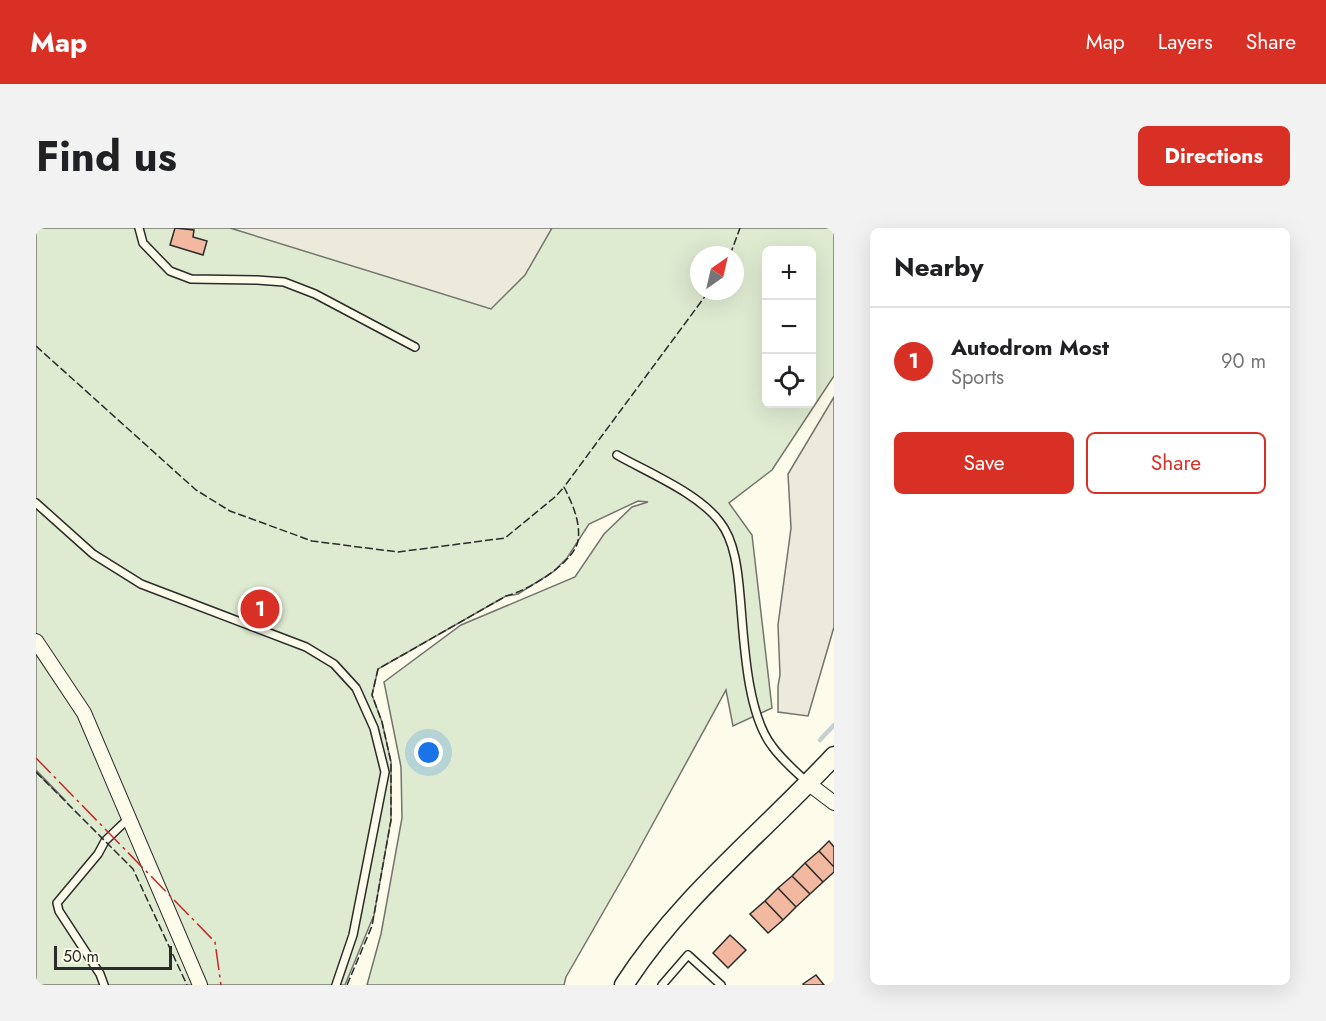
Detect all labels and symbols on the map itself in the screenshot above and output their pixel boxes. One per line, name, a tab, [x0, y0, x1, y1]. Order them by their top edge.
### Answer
north arrow	[690, 246, 744, 300]
pin: 1	[240, 586, 280, 632]
your location	[414, 738, 443, 767]
scale bar	[54, 943, 172, 970]

